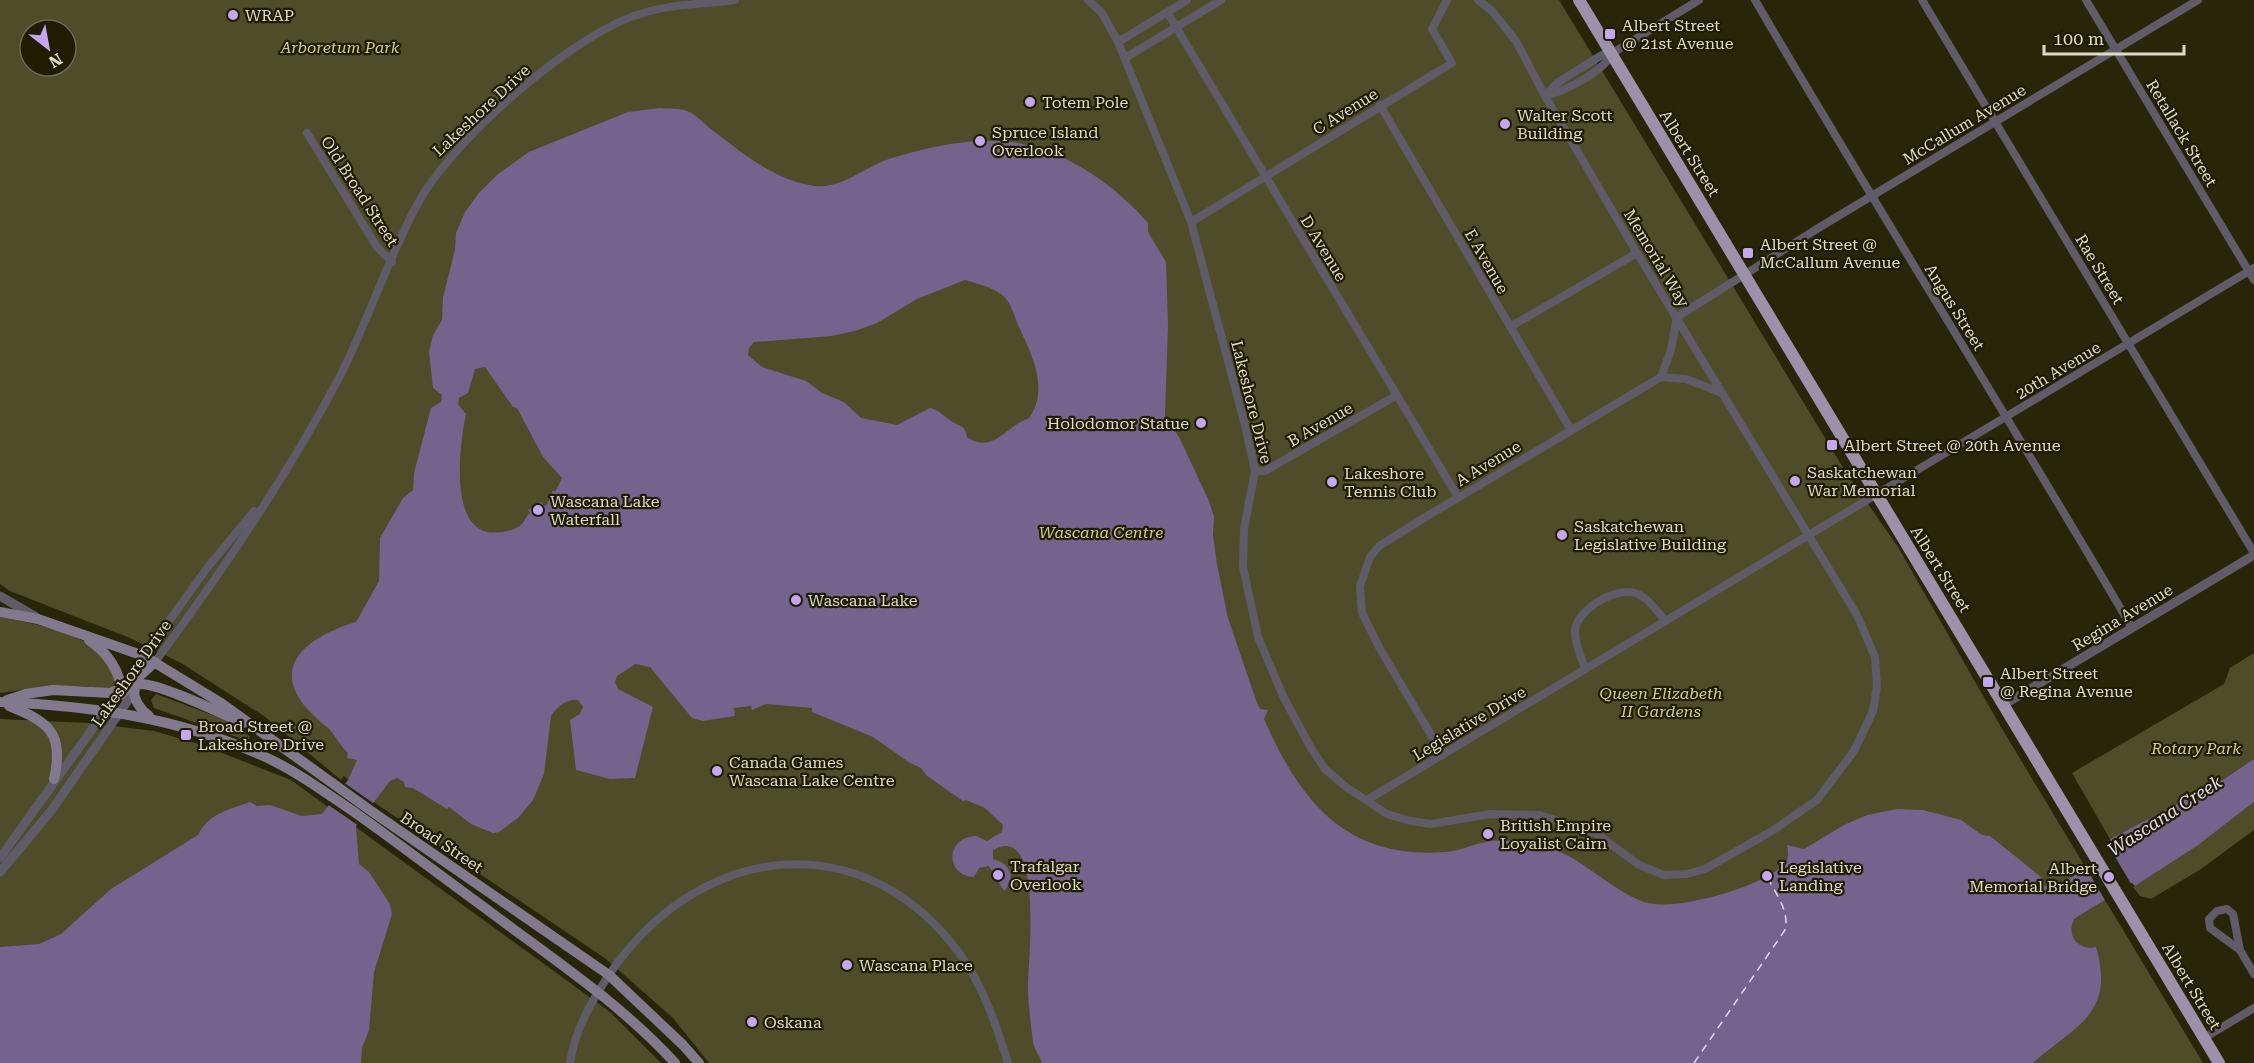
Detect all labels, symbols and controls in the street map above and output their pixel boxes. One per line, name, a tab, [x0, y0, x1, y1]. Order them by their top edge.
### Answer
place label: WRAP	[245, 6, 294, 25]
marker: WRAP	[226, 8, 240, 22]
place label: Albert Street @ 21st Avenue	[1622, 16, 1734, 53]
north arrow	[18, 18, 78, 78]
scale bar	[2044, 18, 2184, 56]
marker: Albert Street @ 21st Avenue	[1603, 27, 1617, 41]
text: 100 m	[2053, 28, 2104, 49]
park label: Arboretum Park	[280, 38, 400, 57]
text: N	[45, 49, 66, 72]
street label: Lakeshore Drive	[429, 60, 534, 160]
street label: Retallack Street	[2142, 76, 2221, 190]
street label: McCallum Avenue	[1899, 80, 2029, 169]
street label: C Avenue	[1309, 84, 1381, 139]
place label: Totem Pole	[1042, 93, 1128, 112]
marker: Totem Pole	[1023, 95, 1037, 109]
place label: Walter Scott Building	[1517, 106, 1613, 143]
street label: Albert Street	[1655, 107, 1724, 200]
marker: Walter Scott Building	[1498, 117, 1512, 131]
place label: Spruce Island Overlook	[992, 123, 1099, 160]
street label: Old Broad Street	[317, 133, 402, 250]
marker: Spruce Island Overlook	[973, 134, 987, 148]
street label: Memorial Way	[1620, 206, 1694, 311]
street label: D Avenue	[1296, 212, 1351, 285]
street label: E Avenue	[1460, 225, 1513, 297]
street label: Rae Street	[2071, 231, 2128, 308]
place label: Albert Street @ McCallum Avenue	[1760, 235, 1901, 272]
marker: Albert Street @ McCallum Avenue	[1741, 246, 1755, 260]
street label: Angus Street	[1921, 261, 1989, 354]
street label: 20th Avenue	[2012, 338, 2104, 403]
street label: Lakeshore Drive	[1227, 339, 1276, 466]
street label: B Avenue	[1284, 398, 1356, 451]
place label: Holodomor Statue	[1047, 414, 1189, 433]
marker: Holodomor Statue	[1194, 416, 1208, 430]
street label: A Avenue	[1452, 436, 1524, 490]
place label: Albert Street @ 20th Avenue	[1844, 436, 2061, 455]
marker: Albert Street @ 20th Avenue	[1825, 438, 1839, 452]
place label: Saskatchewan War Memorial	[1807, 463, 1917, 500]
place label: Lakeshore Tennis Club	[1344, 464, 1437, 501]
marker: Saskatchewan War Memorial	[1788, 474, 1802, 488]
marker: Lakeshore Tennis Club	[1325, 475, 1339, 489]
place label: Wascana Lake Waterfall	[550, 492, 660, 529]
marker: Wascana Lake Waterfall	[531, 503, 545, 517]
place label: Saskatchewan Legislative Building	[1574, 517, 1727, 554]
park label: Wascana Centre	[1039, 523, 1163, 542]
street label: Albert Street	[1906, 523, 1975, 616]
marker: Saskatchewan Legislative Building	[1555, 528, 1569, 542]
street label: Regina Avenue	[2068, 580, 2176, 655]
place label: Wascana Lake	[808, 591, 918, 610]
marker: Wascana Lake	[789, 593, 803, 607]
street label: Lakeshore Drive	[88, 616, 175, 730]
place label: Albert Street @ Regina Avenue	[2000, 664, 2133, 701]
marker: Albert Street @ Regina Avenue	[1981, 675, 1995, 689]
street label: Legislative Drive	[1409, 682, 1529, 765]
park label: Queen Elizabeth II Gardens	[1600, 684, 1723, 721]
place label: Broad Street @ Lakeshore Drive	[198, 717, 324, 754]
marker: Broad Street @ Lakeshore Drive	[179, 728, 193, 742]
park label: Rotary Park	[2150, 739, 2241, 758]
place label: Canada Games Wascana Lake Centre	[729, 753, 895, 790]
marker: Canada Games Wascana Lake Centre	[710, 764, 724, 778]
water label: Wascana Creek	[2104, 771, 2226, 860]
street label: Broad Street	[397, 808, 487, 877]
place label: British Empire Loyalist Cairn	[1500, 816, 1611, 853]
marker: British Empire Loyalist Cairn	[1481, 827, 1495, 841]
place label: Trafalgar Overlook	[1010, 857, 1082, 894]
place label: Legislative Landing	[1779, 858, 1862, 895]
place label: Albert Memorial Bridge	[1969, 859, 2097, 896]
marker: Trafalgar Overlook	[991, 868, 1005, 882]
marker: Legislative Landing	[1760, 869, 1774, 883]
marker: Albert Memorial Bridge	[2102, 870, 2116, 884]
street label: Albert Street	[2158, 939, 2225, 1033]
place label: Wascana Place	[859, 956, 973, 975]
marker: Wascana Place	[840, 958, 854, 972]
place label: Oskana	[764, 1013, 822, 1032]
marker: Oskana	[745, 1015, 759, 1029]

